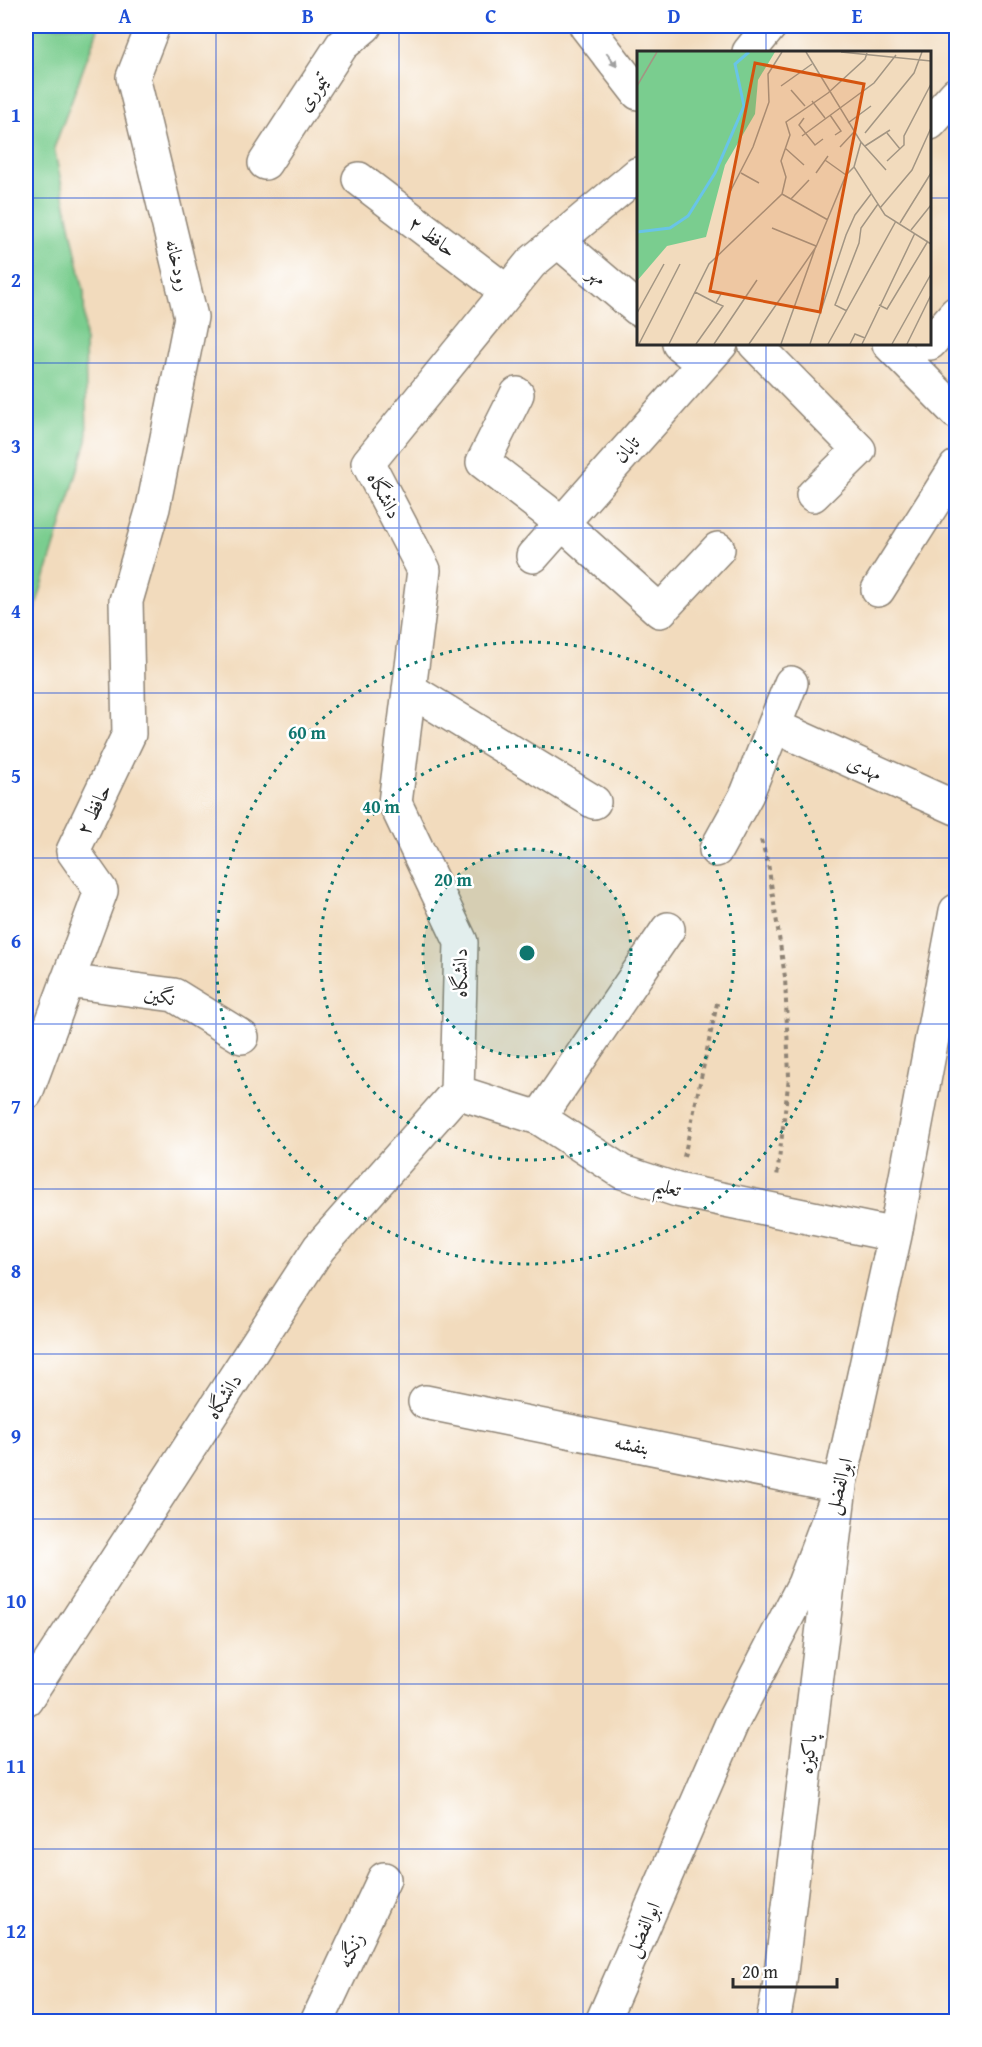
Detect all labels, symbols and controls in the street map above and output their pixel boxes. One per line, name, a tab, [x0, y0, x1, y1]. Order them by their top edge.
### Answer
text: A	[119, 1, 132, 30]
text: B	[302, 1, 314, 30]
text: C	[485, 1, 497, 30]
text: D	[667, 1, 681, 30]
text: E	[852, 1, 863, 30]
inset map	[637, 51, 931, 345]
one-way arrow	[605, 52, 617, 67]
street label: تیموری	[289, 66, 336, 117]
text: 1	[11, 100, 21, 129]
street label: حافظ ۲	[403, 208, 463, 264]
street label: رودخانه	[159, 236, 199, 294]
street label: مهر	[580, 257, 614, 292]
text: 2	[11, 265, 21, 294]
street label: تابان	[606, 429, 646, 469]
text: 3	[11, 431, 21, 460]
street label: دانشگاه	[361, 466, 409, 524]
text: 4	[11, 596, 21, 625]
text: 60 m	[288, 719, 327, 746]
street label: مهدی	[843, 747, 887, 788]
text: 5	[11, 761, 21, 790]
street label: حافظ ۲	[68, 778, 118, 840]
text: 40 m	[362, 793, 401, 820]
text: 20 m	[434, 866, 473, 893]
text: 6	[11, 926, 21, 955]
centre of rings	[517, 943, 537, 963]
street label: دانشگاه	[445, 948, 474, 998]
street label: نگین	[142, 977, 178, 1013]
text: 7	[11, 1091, 21, 1120]
street label: تعلیم	[650, 1168, 685, 1209]
text: 8	[11, 1256, 21, 1285]
street label: دانشگاه	[197, 1367, 249, 1425]
text: 9	[11, 1421, 21, 1450]
street label: بنفشه	[612, 1426, 652, 1462]
street label: ابوالفضل	[817, 1454, 860, 1518]
text: 10	[6, 1586, 26, 1615]
street label: پاکیزه	[790, 1731, 825, 1776]
text: 11	[6, 1751, 26, 1780]
street label: ابوالفضل	[617, 1897, 668, 1962]
text: 12	[6, 1916, 26, 1945]
street label: زنگنه	[329, 1928, 371, 1972]
scale bar	[733, 1951, 836, 1989]
text: 20 m	[742, 1958, 778, 1985]

